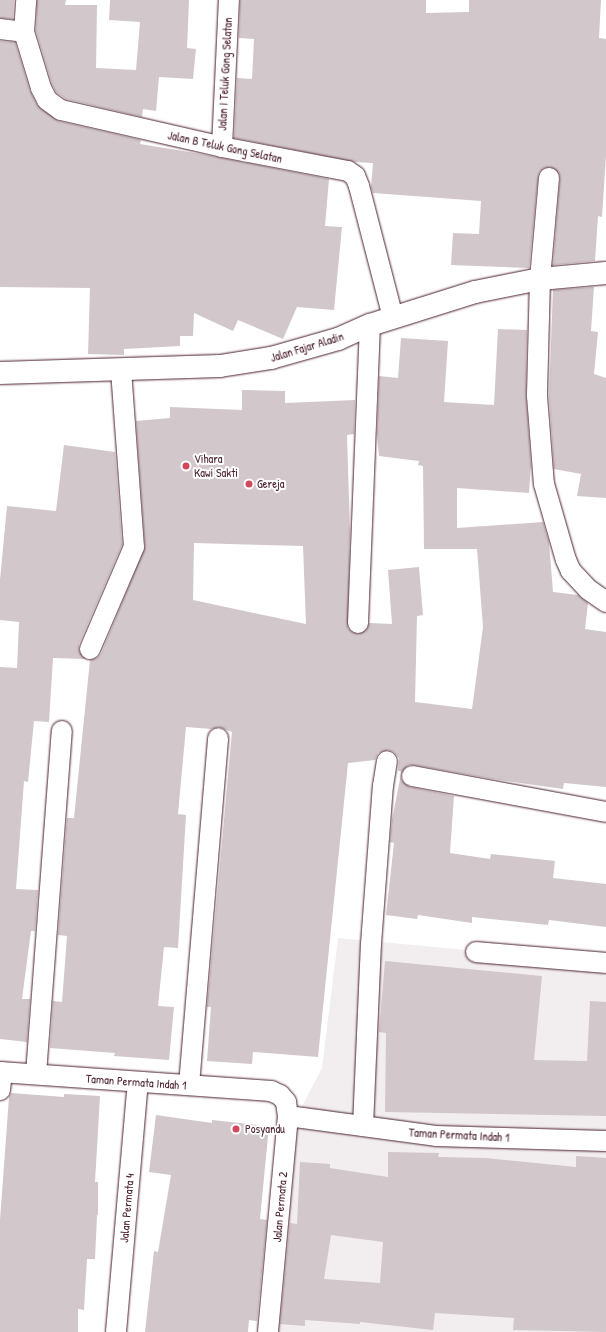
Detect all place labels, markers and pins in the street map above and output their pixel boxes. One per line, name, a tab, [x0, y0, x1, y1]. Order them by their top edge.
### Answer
place label: Vihara Kawi Sakti	[194, 452, 238, 480]
marker: Vihara Kawi Sakti	[181, 461, 191, 471]
place label: Gereja	[257, 477, 284, 491]
marker: Gereja	[244, 479, 254, 489]
place label: Posyandu	[245, 1122, 285, 1136]
marker: Posyandu	[230, 1123, 242, 1135]

